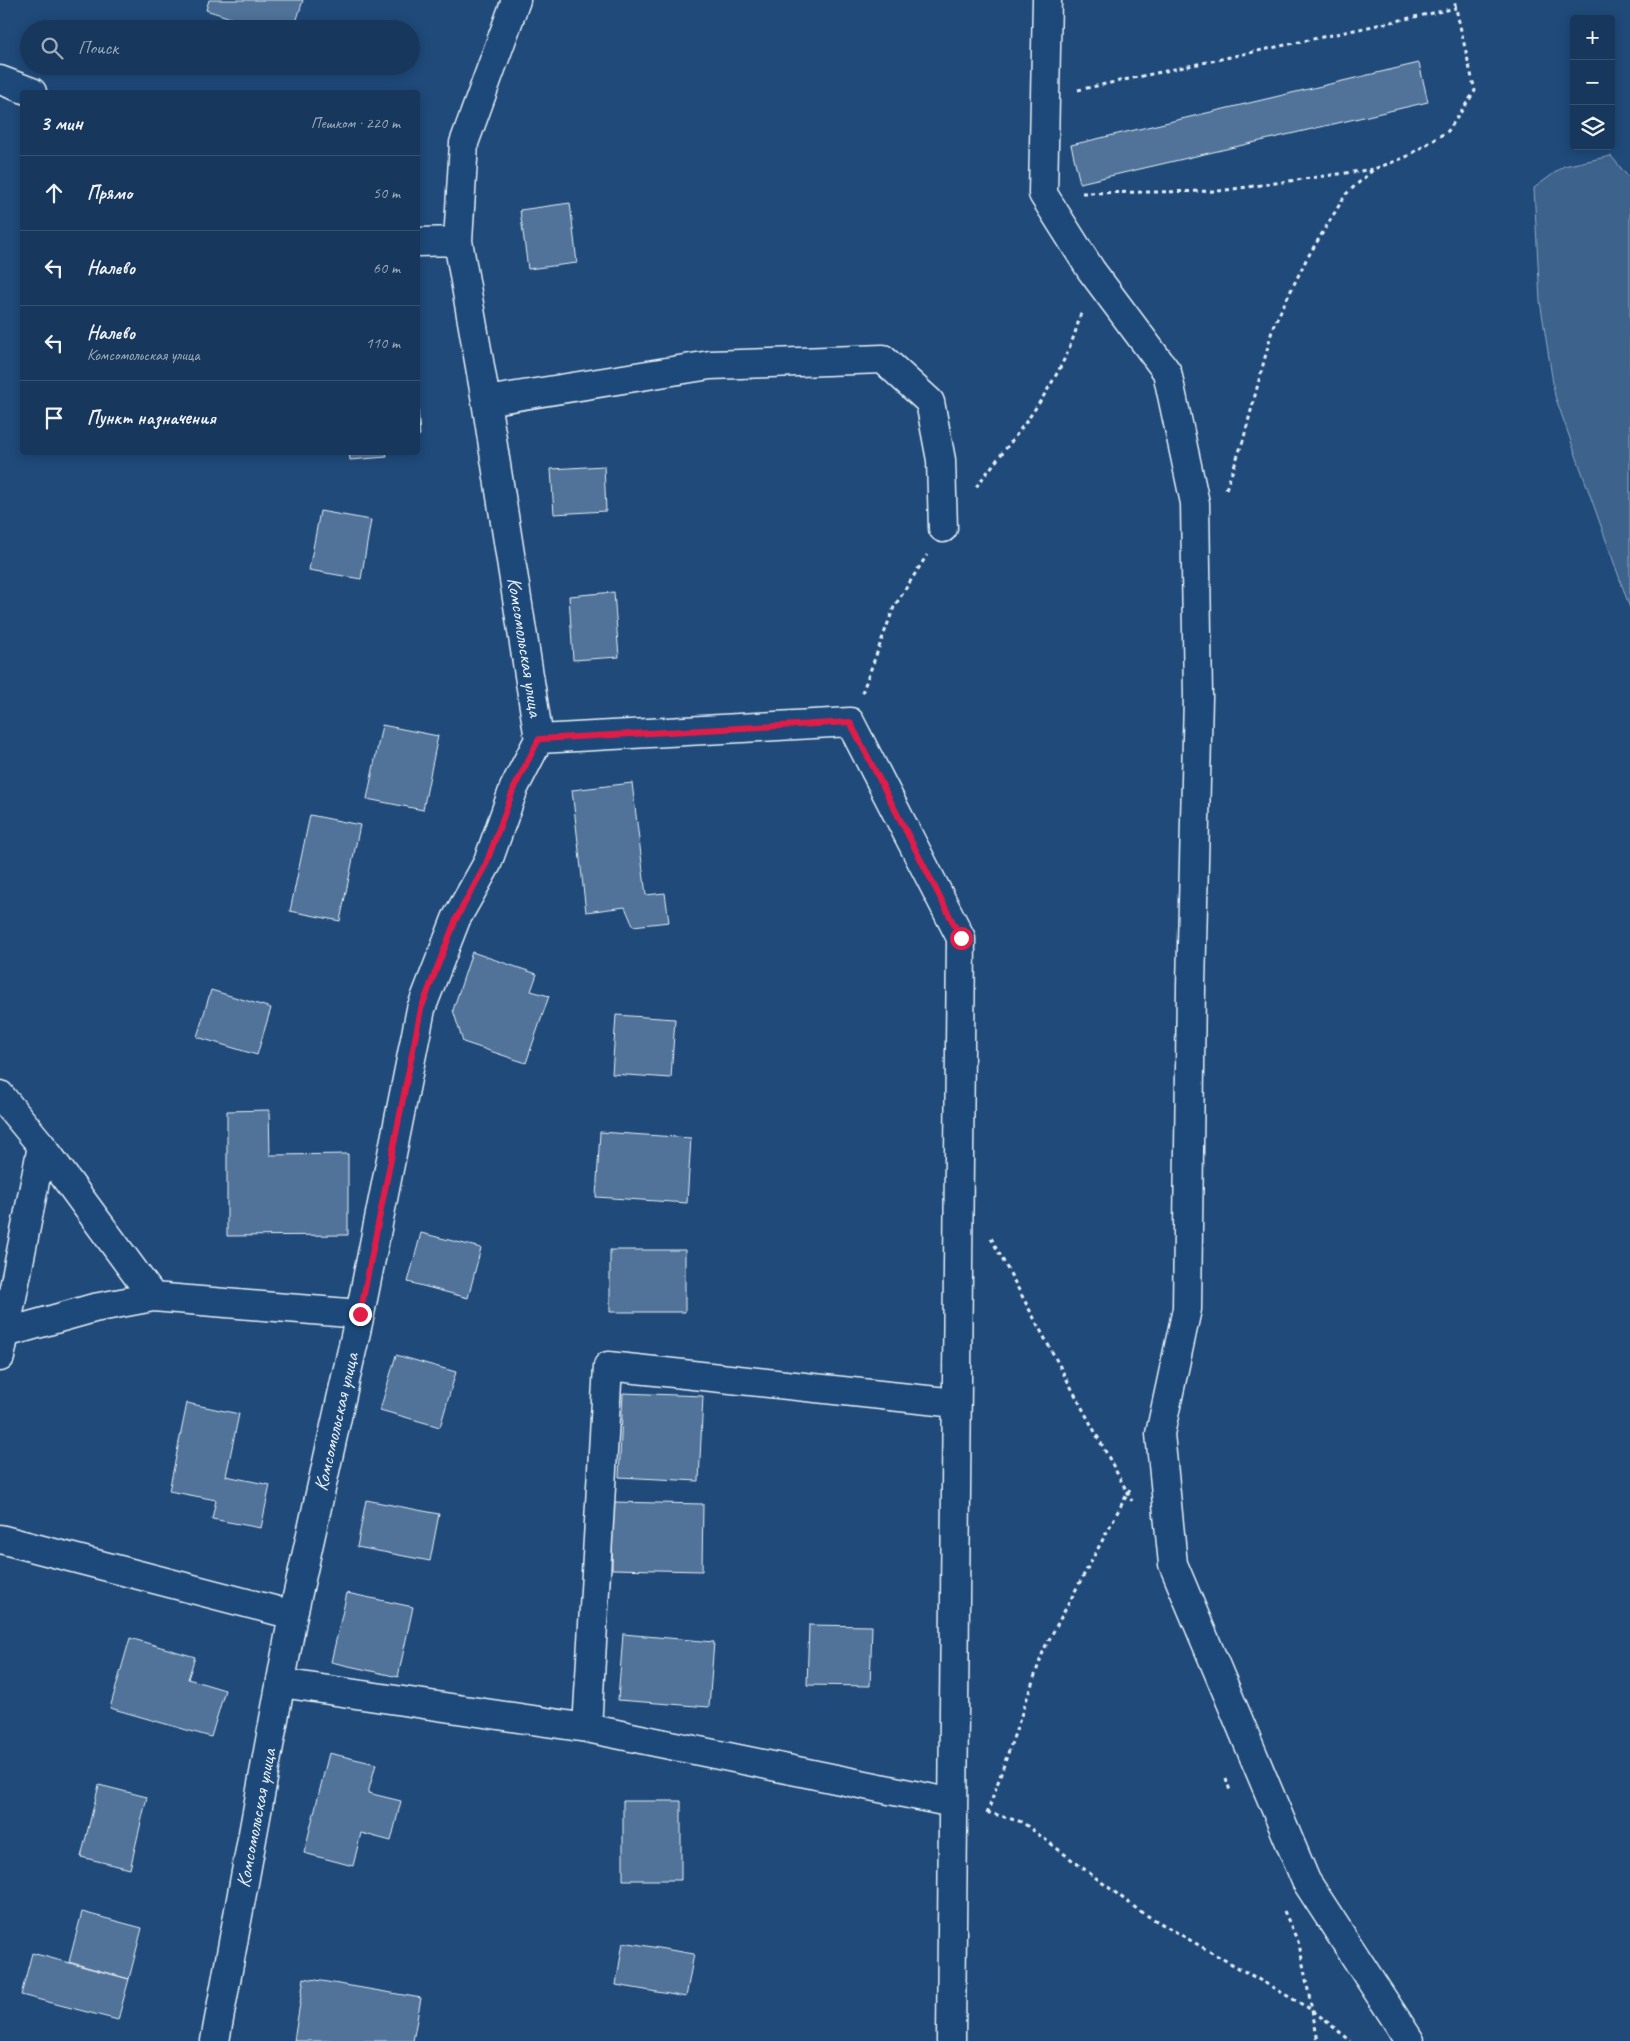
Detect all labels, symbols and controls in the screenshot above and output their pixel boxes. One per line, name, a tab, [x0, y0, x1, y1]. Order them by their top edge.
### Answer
map controls	[1570, 15, 1615, 150]
button: +	[1570, 15, 1615, 60]
search box	[20, 20, 420, 75]
icon: search	[38, 34, 66, 62]
text: Поиск	[78, 36, 118, 60]
button: −	[1570, 60, 1615, 105]
button: layers	[1570, 105, 1615, 150]
text: 3 мин	[40, 110, 83, 136]
text: Пешком · 220 m	[311, 113, 400, 133]
icon: ahead	[40, 179, 68, 207]
text: Прямо	[87, 181, 132, 205]
text: 50 m	[373, 183, 400, 203]
icon: left	[40, 254, 68, 282]
text: Налево	[87, 256, 135, 280]
text: 60 m	[373, 258, 400, 278]
text: Налево	[87, 321, 135, 345]
icon: left	[40, 329, 68, 357]
text: 110 m	[366, 333, 400, 353]
text: Комсомольская улица	[87, 345, 200, 365]
icon: arrive	[40, 404, 68, 432]
text: Пункт назначения	[87, 406, 216, 430]
street label: Комсомольская улица	[502, 575, 549, 721]
route start	[950, 927, 973, 950]
route end	[349, 1303, 372, 1326]
street label: Комсомольская улица	[308, 1349, 364, 1493]
street label: Комсомольская улица	[230, 1745, 282, 1890]

